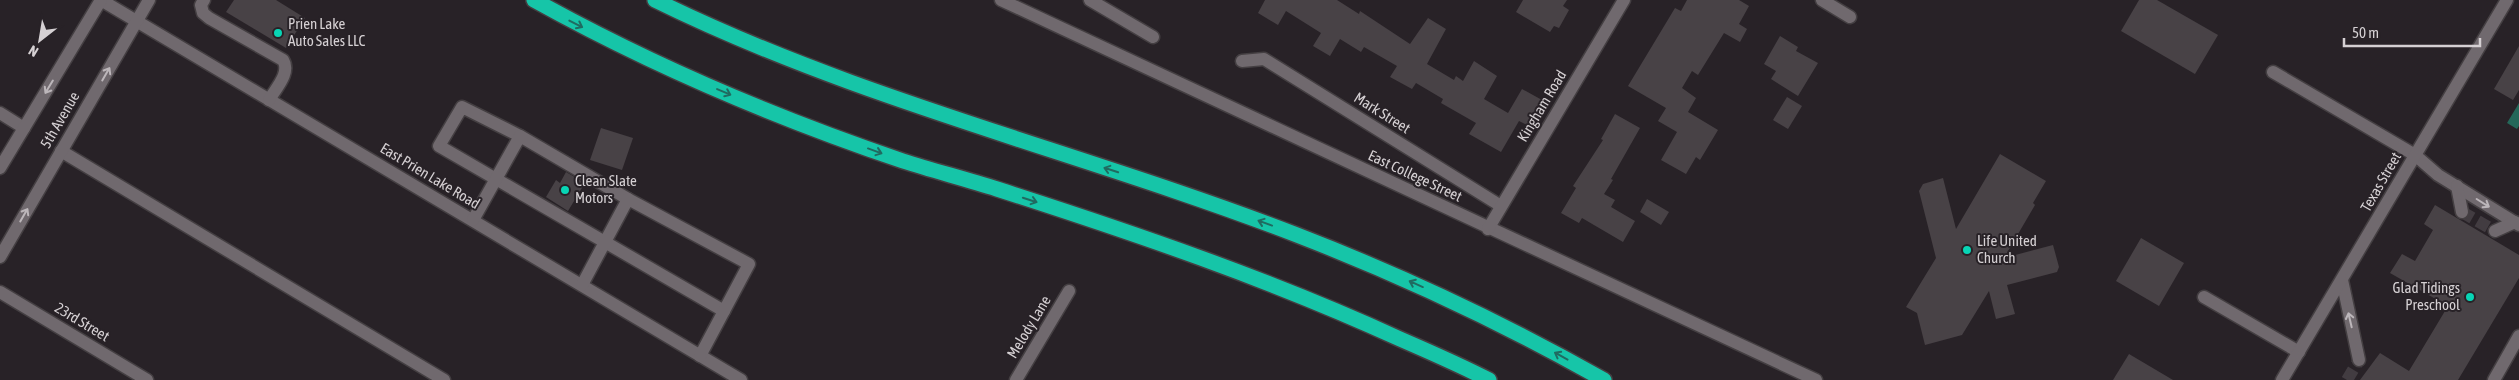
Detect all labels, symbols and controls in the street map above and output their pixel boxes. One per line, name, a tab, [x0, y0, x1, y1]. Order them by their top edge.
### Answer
north arrow	[15, 15, 65, 65]
place label: Prien Lake Auto Sales LLC	[288, 15, 365, 49]
scale bar	[2344, 15, 2480, 47]
one-way arrow	[569, 19, 584, 29]
text: 50 m	[2352, 24, 2379, 41]
marker: Prien Lake Auto Sales LLC	[272, 27, 284, 39]
text: N	[26, 42, 41, 60]
one-way arrow	[101, 67, 111, 81]
street label: Kingham Road	[1514, 67, 1570, 145]
one-way arrow	[43, 79, 53, 93]
street label: 5th Avenue	[37, 88, 83, 151]
one-way arrow	[716, 88, 731, 98]
street label: Mark Street	[1351, 89, 1413, 136]
street label: East Prien Lake Road	[377, 139, 483, 212]
one-way arrow	[867, 146, 883, 156]
street label: East College Street	[1366, 146, 1465, 205]
street label: Texas Street	[2357, 149, 2404, 214]
one-way arrow	[1104, 165, 1120, 175]
place label: Clean Slate Motors	[575, 172, 637, 206]
marker: Clean Slate Motors	[559, 184, 571, 196]
one-way arrow	[1022, 196, 1037, 205]
one-way arrow	[2476, 198, 2490, 208]
one-way arrow	[20, 208, 30, 222]
one-way arrow	[1258, 218, 1273, 227]
place label: Life United Church	[1977, 232, 2037, 266]
marker: Life United Church	[1961, 244, 1973, 256]
one-way arrow	[1409, 279, 1424, 289]
place label: Glad Tidings Preschool	[2393, 279, 2460, 313]
marker: Glad Tidings Preschool	[2464, 291, 2476, 303]
street label: Melody Lane	[1003, 292, 1054, 361]
street label: 23rd Street	[52, 299, 113, 344]
one-way arrow	[2345, 312, 2354, 328]
one-way arrow	[1554, 351, 1569, 361]

